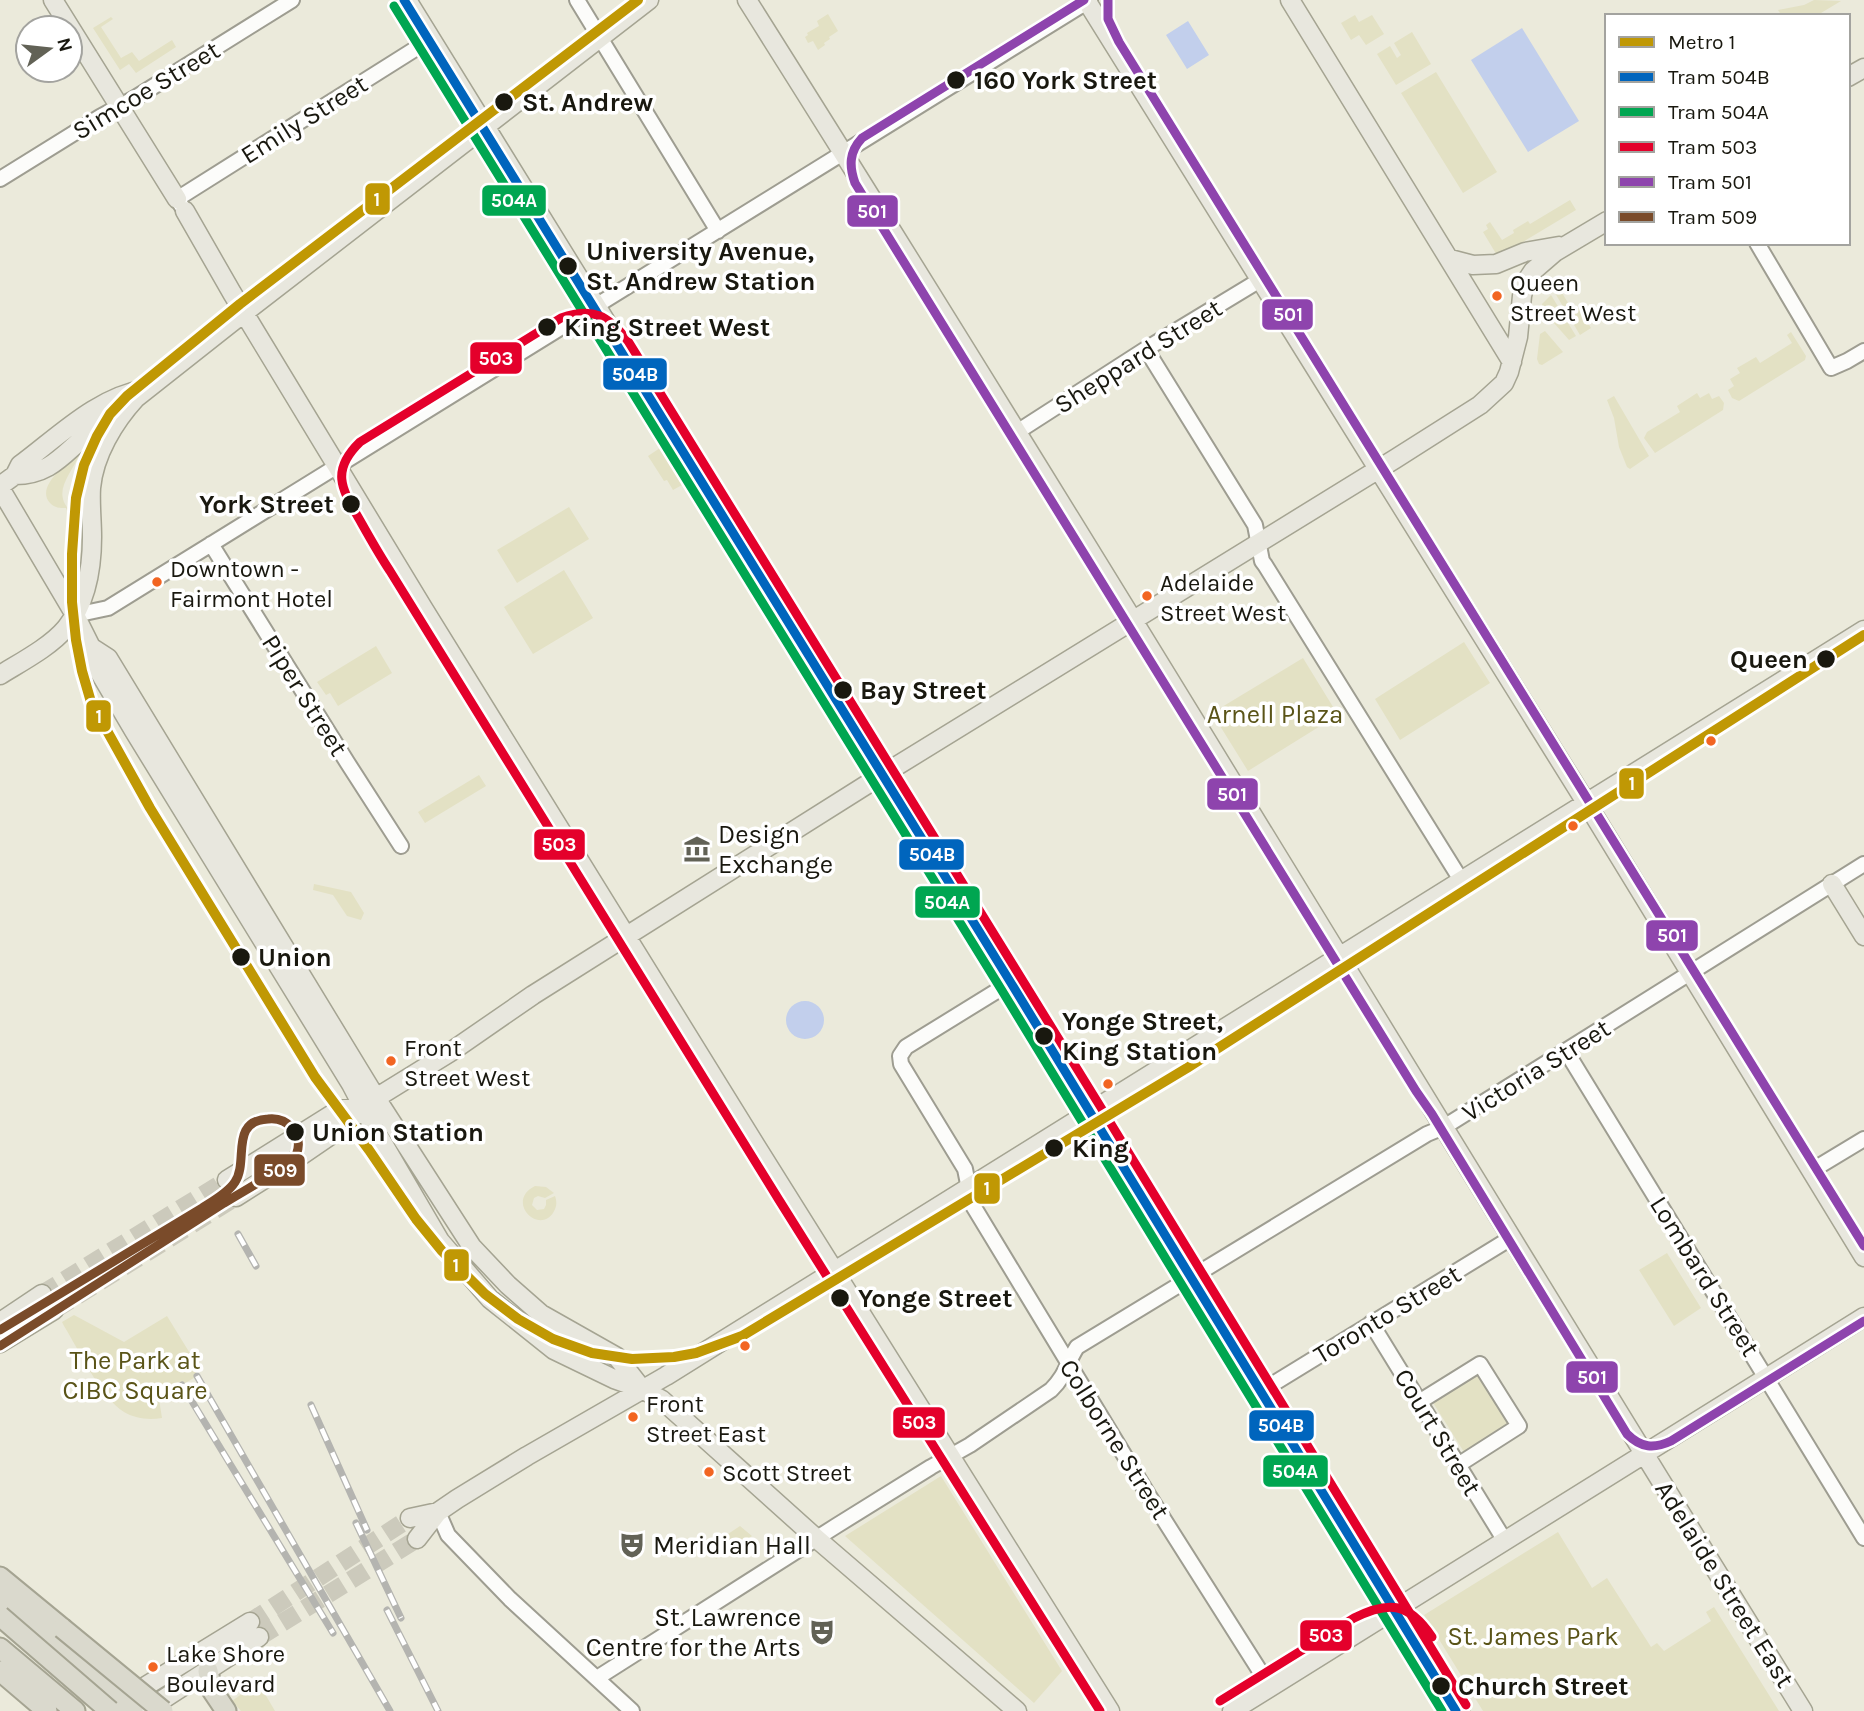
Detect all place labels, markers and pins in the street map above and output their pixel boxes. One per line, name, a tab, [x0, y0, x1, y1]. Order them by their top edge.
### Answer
place label: 160 York Street	[974, 65, 1157, 96]
marker: 160 York Street	[945, 69, 967, 91]
place label: St. Andrew	[522, 87, 653, 118]
marker: St. Andrew	[493, 91, 515, 113]
place label: University Avenue, St. Andrew Station	[586, 236, 815, 297]
marker: University Avenue, St. Andrew Station	[557, 255, 579, 277]
place label: Queen Street West	[1510, 269, 1636, 327]
marker: Queen Street West	[1490, 289, 1504, 303]
place label: King Street West	[564, 312, 770, 343]
marker: King Street West	[536, 316, 558, 338]
place label: York Street	[199, 489, 334, 520]
marker: York Street	[340, 493, 362, 515]
place label: Downtown - Fairmont Hotel	[170, 555, 333, 613]
place label: Adelaide Street West	[1160, 569, 1286, 627]
marker: Downtown - Fairmont Hotel	[150, 575, 164, 589]
marker: Adelaide Street West	[1140, 589, 1154, 603]
place label: Queen	[1730, 644, 1808, 675]
marker: Queen	[1815, 648, 1837, 670]
place label: Bay Street	[860, 675, 987, 706]
marker: Bay Street	[832, 679, 854, 701]
unlabelled marker	[1704, 734, 1718, 748]
place label: Design Exchange	[718, 819, 833, 880]
unlabelled marker	[1566, 819, 1580, 833]
museum icon: Design Exchange	[682, 834, 712, 864]
place label: Union	[258, 942, 332, 973]
marker: Union	[230, 946, 252, 968]
place label: Yonge Street, King Station	[1062, 1006, 1223, 1067]
marker: Yonge Street, King Station	[1033, 1025, 1055, 1047]
place label: Front Street West	[404, 1034, 530, 1092]
marker: Front Street West	[384, 1054, 398, 1068]
unlabelled marker	[1101, 1077, 1115, 1091]
place label: Union Station	[312, 1117, 484, 1148]
marker: Union Station	[284, 1121, 306, 1143]
place label: King	[1072, 1133, 1129, 1164]
marker: King	[1043, 1137, 1065, 1159]
place label: Yonge Street	[858, 1283, 1012, 1314]
marker: Yonge Street	[829, 1287, 851, 1309]
unlabelled marker	[738, 1339, 752, 1353]
place label: Front Street East	[646, 1390, 766, 1448]
marker: Front Street East	[626, 1410, 640, 1424]
place label: Scott Street	[722, 1459, 852, 1487]
marker: Scott Street	[702, 1465, 716, 1479]
theatre icon: Meridian Hall	[617, 1530, 647, 1560]
place label: Meridian Hall	[653, 1530, 811, 1561]
place label: St. Lawrence Centre for the Arts	[586, 1602, 801, 1663]
theatre icon: St. Lawrence Centre for the Arts	[807, 1617, 837, 1647]
place label: Lake Shore Boulevard	[166, 1640, 285, 1698]
marker: Lake Shore Boulevard	[146, 1660, 160, 1674]
place label: Church Street	[1458, 1671, 1629, 1702]
marker: Church Street	[1430, 1675, 1452, 1697]

